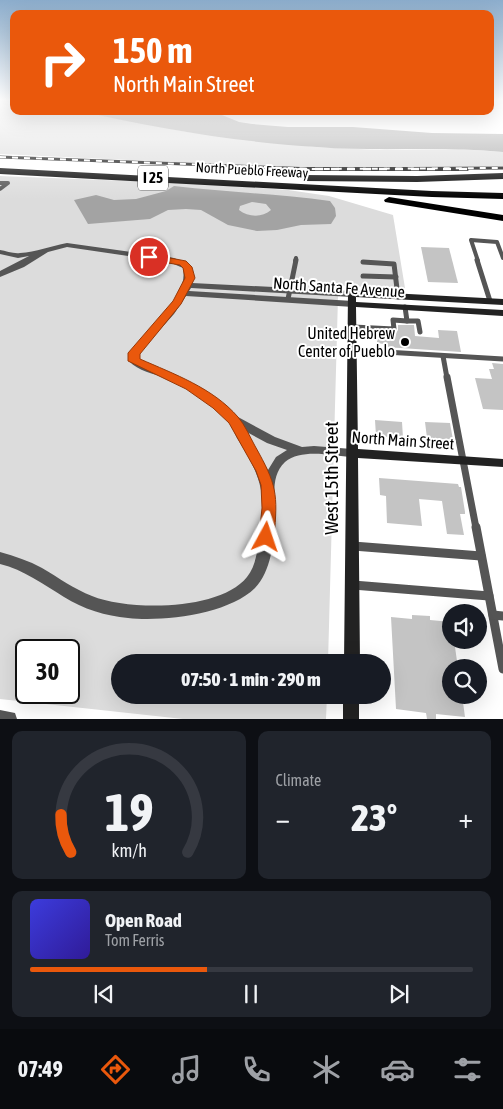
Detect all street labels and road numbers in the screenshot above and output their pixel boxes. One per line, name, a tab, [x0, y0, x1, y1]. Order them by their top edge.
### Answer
street label: North Pueblo Freeway	[195, 159, 309, 181]
road number: I 25	[138, 166, 168, 190]
street label: North Santa Fe Avenue	[272, 273, 406, 301]
street label: West 15th Street	[320, 421, 342, 535]
street label: North Main Street	[351, 427, 455, 453]

